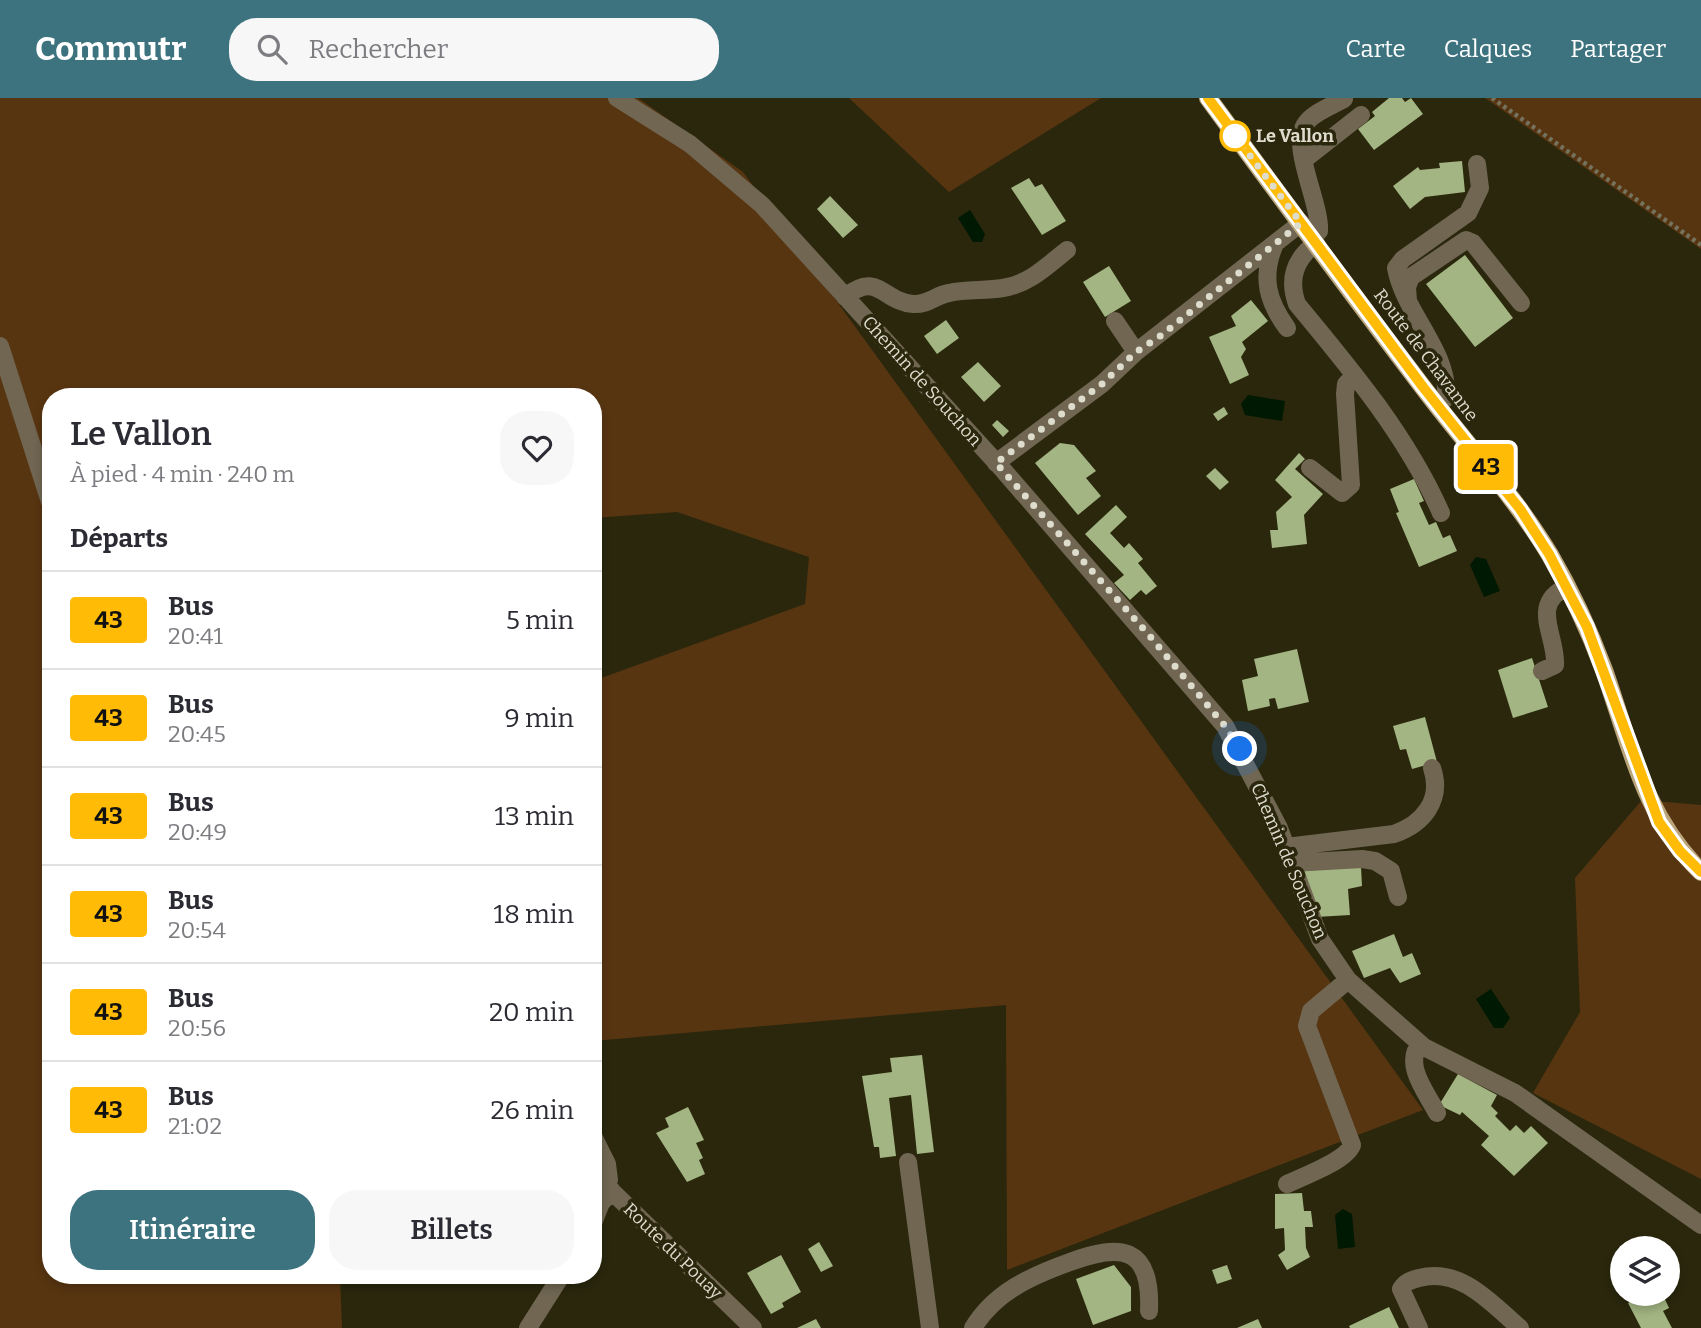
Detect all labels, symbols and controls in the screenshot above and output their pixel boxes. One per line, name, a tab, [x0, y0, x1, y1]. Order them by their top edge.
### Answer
search box	[229, 18, 719, 81]
text: Commutr	[35, 29, 187, 69]
icon: search	[253, 30, 291, 68]
text: Rechercher	[309, 34, 448, 65]
text: Carte	[1346, 35, 1406, 63]
text: Calques	[1444, 35, 1532, 63]
text: Partager	[1570, 35, 1666, 63]
marker: Le Vallon	[1220, 121, 1250, 151]
place label: Le Vallon	[1256, 125, 1334, 147]
street label: Route de Chavanne	[1369, 284, 1483, 426]
street label: Chemin de Souchon	[858, 311, 987, 451]
button: heart	[500, 411, 574, 485]
text: Le Vallon	[70, 414, 212, 454]
line badge: 43	[1454, 444, 1518, 490]
text: 43	[1472, 453, 1500, 481]
text: À pied · 4 min · 240 m	[70, 460, 294, 488]
text: Départs	[70, 523, 168, 554]
text: Bus	[168, 591, 214, 622]
text: 5 min	[506, 605, 574, 636]
text: 43	[94, 606, 123, 634]
text: 20:41	[168, 622, 223, 650]
text: Bus	[168, 689, 214, 720]
text: 9 min	[505, 703, 574, 734]
text: 43	[94, 704, 123, 732]
text: 20:45	[168, 720, 226, 748]
your location	[1222, 731, 1257, 766]
street label: Chemin de Souchon	[1246, 780, 1332, 943]
text: Bus	[168, 787, 214, 818]
text: 13 min	[494, 801, 574, 832]
text: 43	[94, 802, 123, 830]
text: 20:49	[168, 818, 227, 846]
text: Bus	[168, 885, 214, 916]
text: 18 min	[494, 899, 574, 930]
text: 43	[94, 900, 123, 928]
text: 20:54	[168, 916, 226, 944]
text: Bus	[168, 983, 214, 1014]
text: 20 min	[489, 997, 574, 1028]
text: 43	[94, 998, 123, 1026]
text: 20:56	[168, 1014, 226, 1042]
text: Bus	[168, 1081, 214, 1112]
text: 26 min	[490, 1095, 574, 1126]
text: 43	[94, 1096, 123, 1124]
text: 21:02	[168, 1112, 222, 1140]
button: Itinéraire	[70, 1190, 315, 1270]
button: Billets	[329, 1190, 574, 1270]
street label: Route du Pouay	[619, 1198, 727, 1304]
map controls	[1610, 1236, 1680, 1306]
button: layers	[1610, 1236, 1680, 1306]

